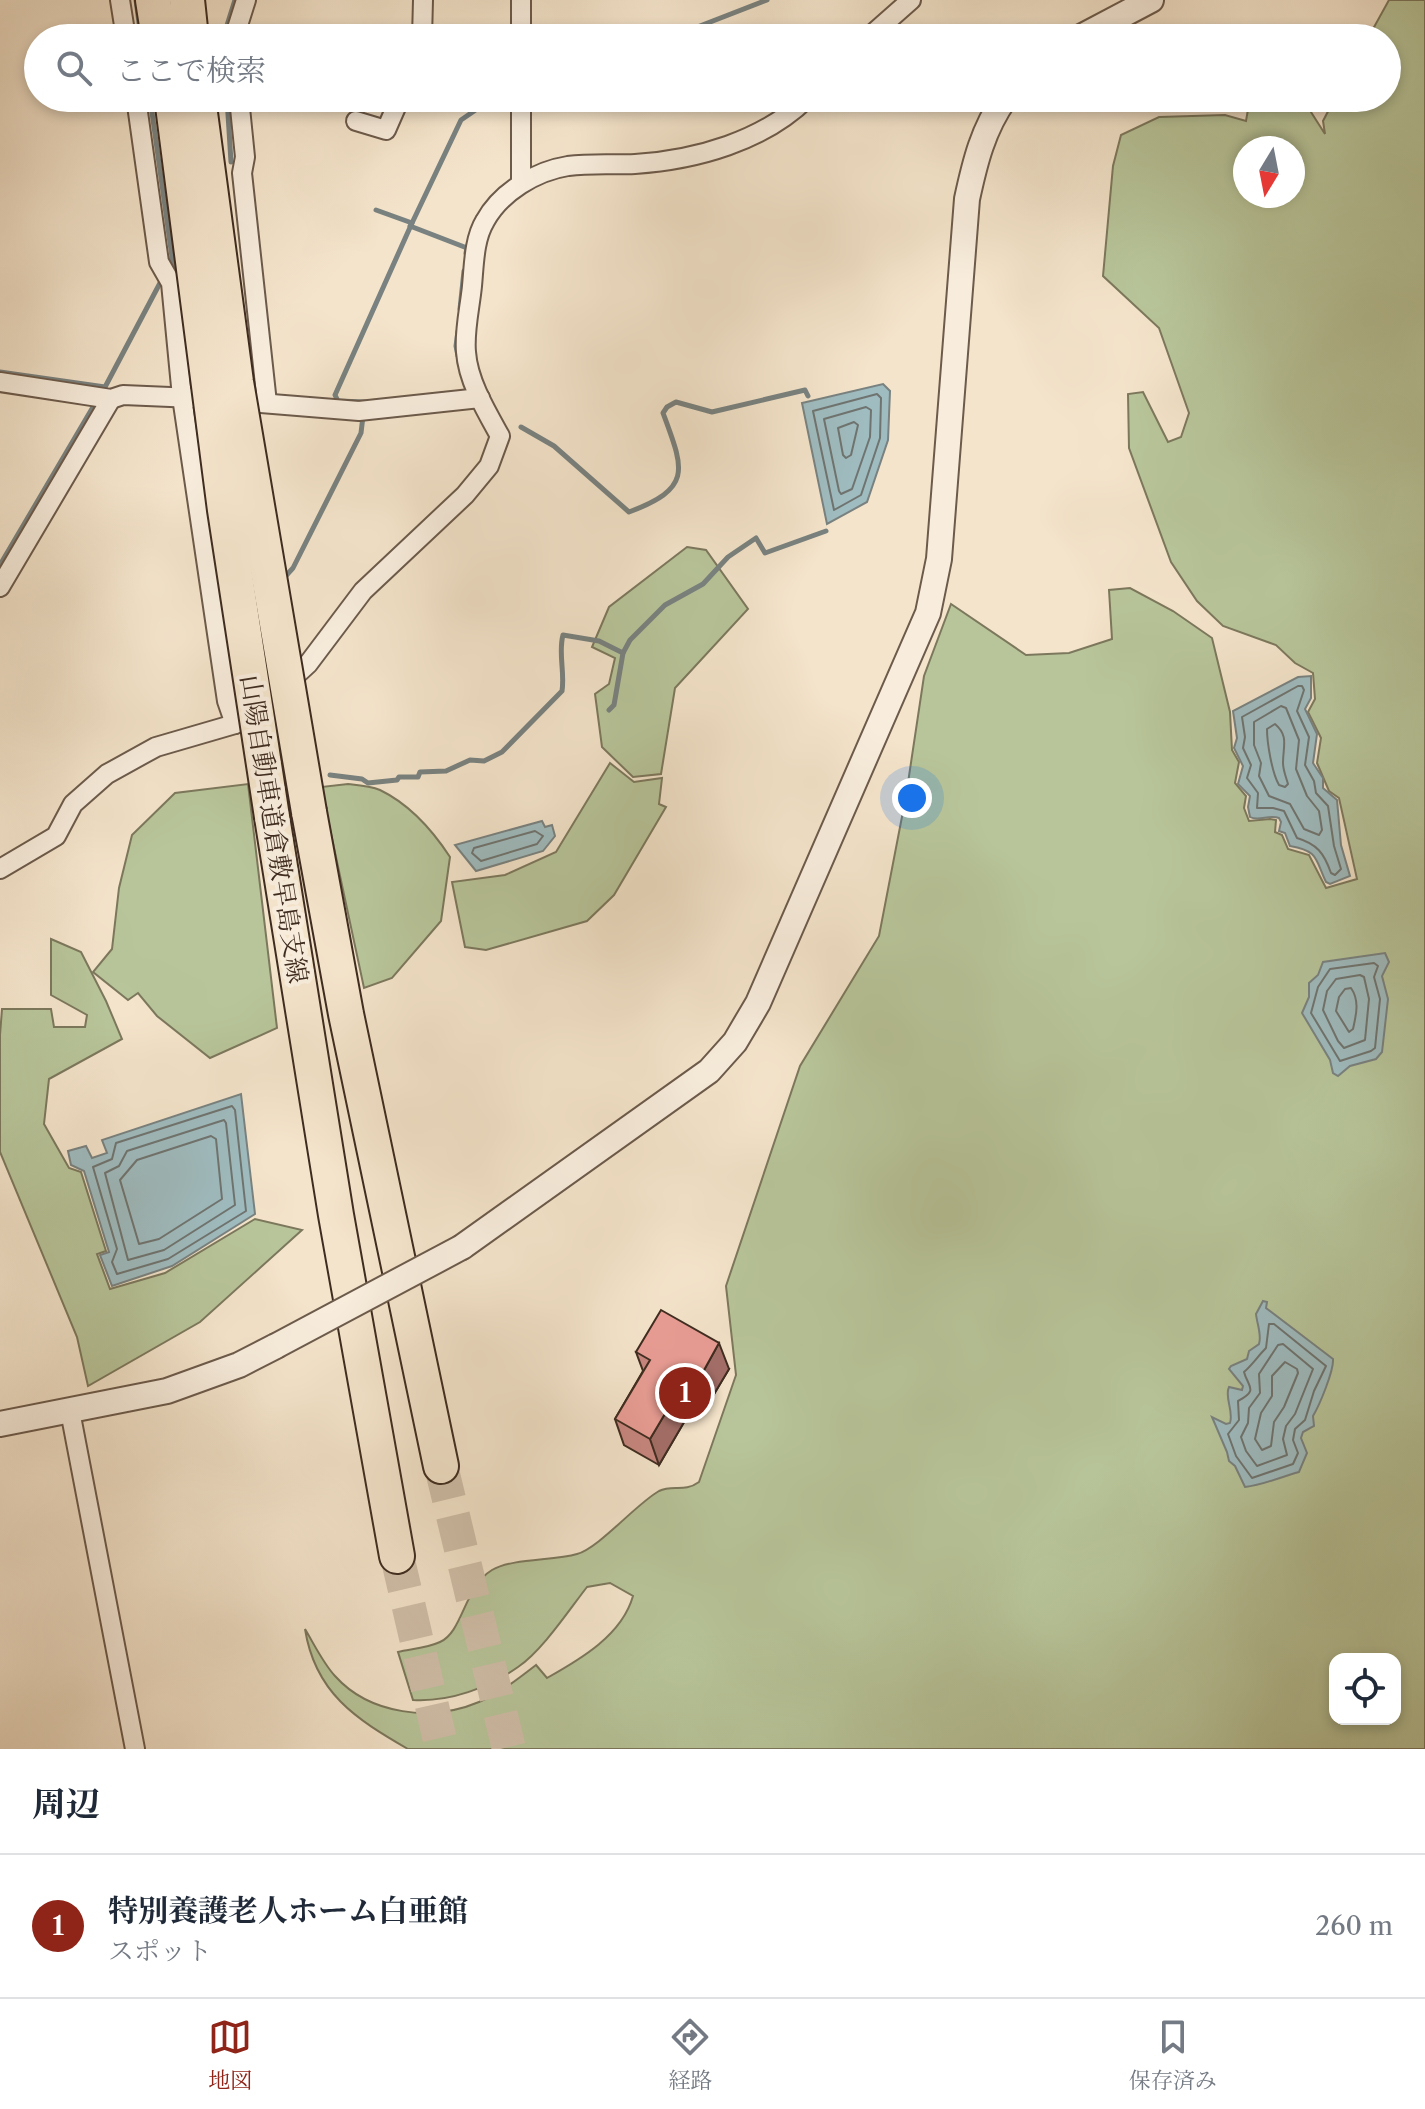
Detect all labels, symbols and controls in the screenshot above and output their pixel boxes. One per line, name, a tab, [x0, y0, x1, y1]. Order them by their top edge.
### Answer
search box	[24, 24, 1401, 112]
icon: search	[52, 46, 96, 90]
text: ここで検索	[116, 52, 266, 89]
north arrow	[1233, 136, 1305, 208]
street label: 山陽自動車道倉敷早島支線	[234, 672, 314, 986]
your location	[892, 778, 932, 818]
pin: 1	[659, 1363, 711, 1423]
map controls	[1329, 1653, 1401, 1725]
button: locate	[1329, 1653, 1401, 1725]
text: 周辺	[32, 1783, 100, 1825]
text: 特別養護老人ホーム白亜館	[108, 1892, 468, 1929]
text: 1	[52, 1910, 64, 1942]
text: 260 m	[1315, 1910, 1393, 1942]
text: スポット	[108, 1935, 212, 1967]
tab: 地図	[208, 2015, 252, 2094]
tab: 経路	[668, 2015, 713, 2094]
tab: 保存済み	[1129, 2015, 1217, 2094]

